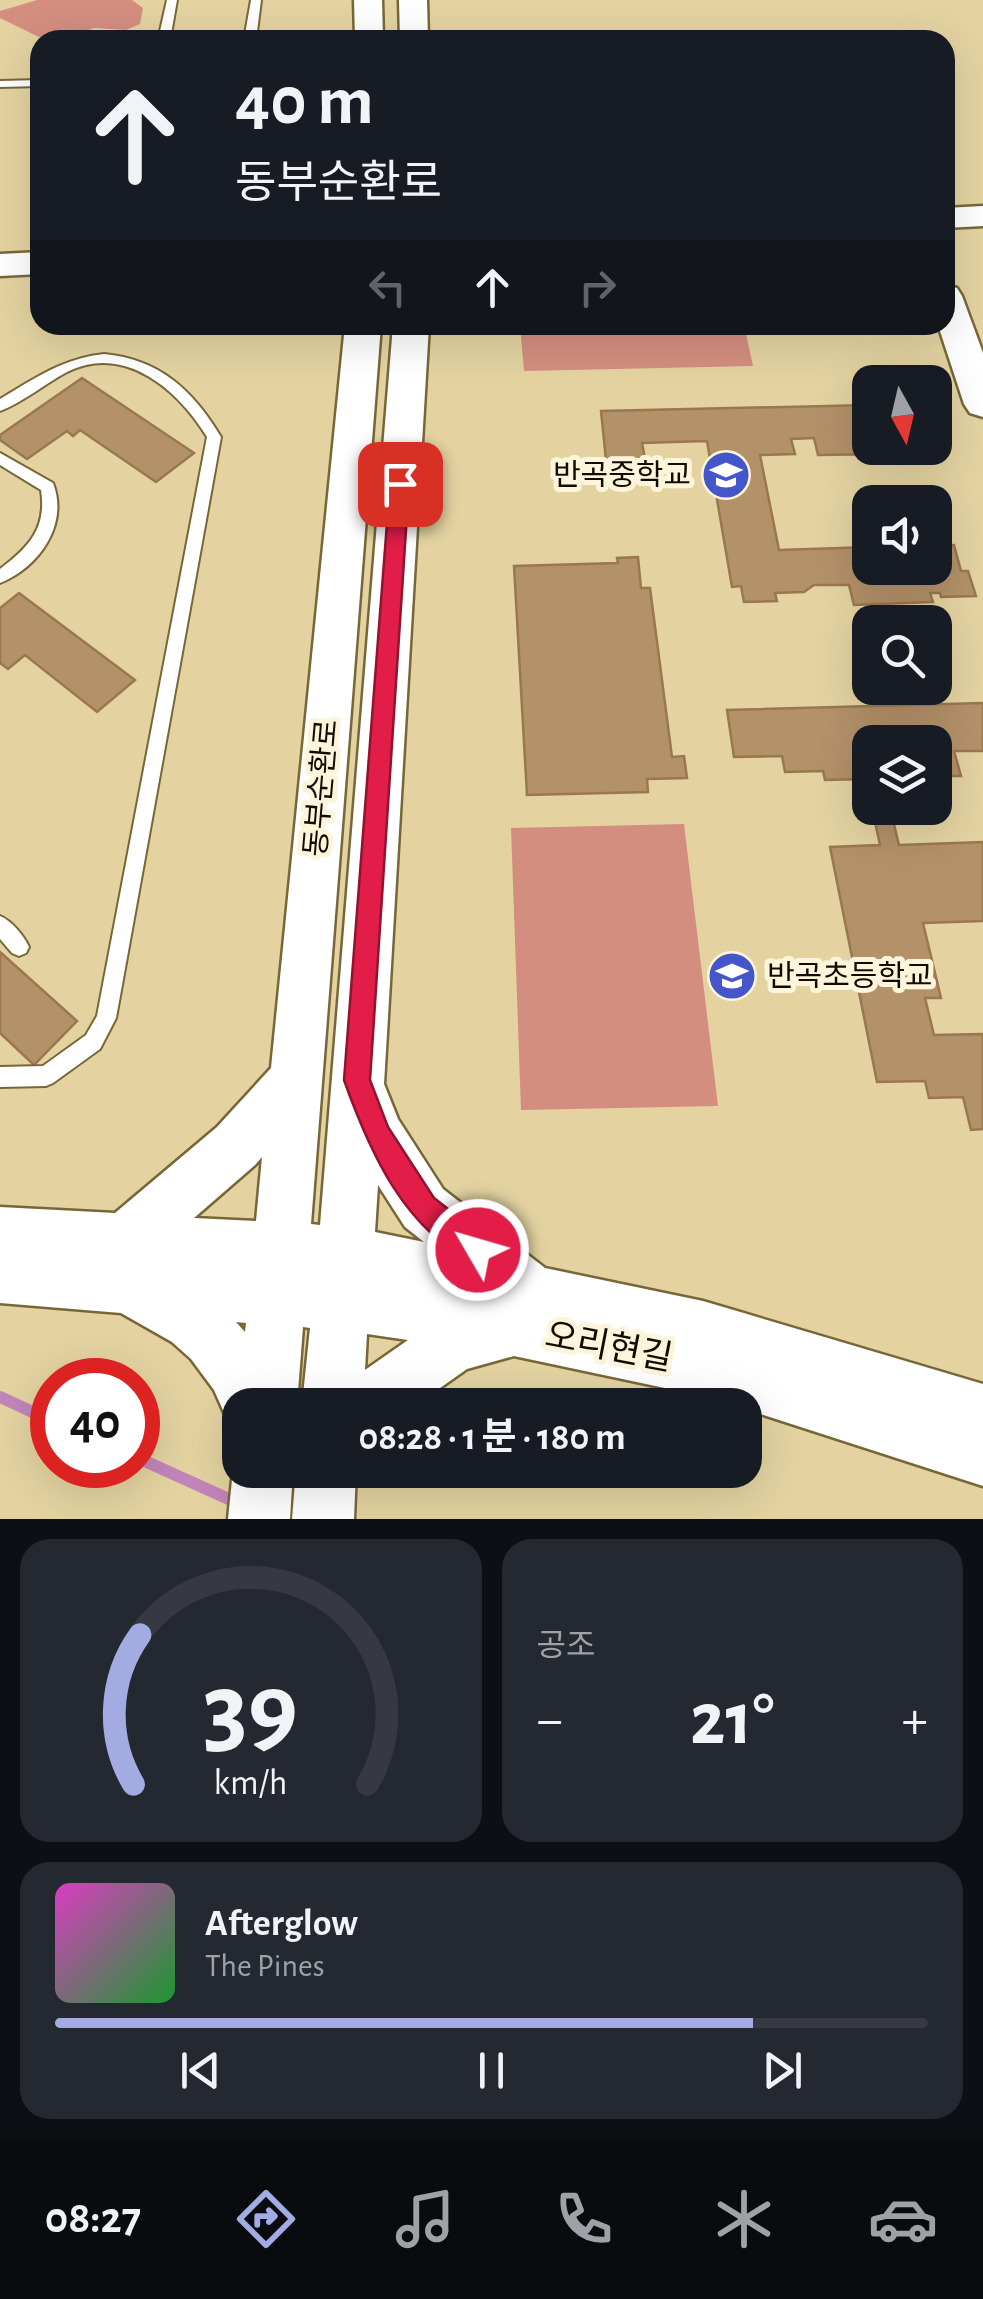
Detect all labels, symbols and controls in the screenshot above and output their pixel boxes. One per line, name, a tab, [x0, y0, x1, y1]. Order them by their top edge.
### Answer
text: 40 m	[235, 67, 374, 137]
icon: ahead	[70, 70, 200, 200]
text: 동부순환로	[235, 161, 442, 206]
icon: left	[360, 260, 415, 315]
icon: ahead	[465, 260, 520, 315]
icon: right	[570, 260, 625, 315]
north arrow	[852, 365, 952, 465]
map controls	[852, 365, 952, 825]
pin	[358, 442, 443, 527]
school or university icon: 반곡중학교	[700, 449, 752, 501]
icon: arrive	[373, 457, 428, 512]
place label: 반곡중학교	[553, 460, 691, 491]
button: sound	[852, 485, 952, 585]
button: search	[852, 605, 952, 705]
street label: 동부순환로	[300, 718, 343, 858]
button: layers	[852, 725, 952, 825]
school or university icon: 반곡초등학교	[706, 950, 758, 1002]
place label: 반곡초등학교	[767, 961, 933, 992]
position arrow	[426, 1198, 530, 1302]
street label: 오리현길	[542, 1317, 675, 1377]
speed limit sign: 40	[30, 1358, 160, 1488]
text: 08:28 · 1 분 · 180 m	[358, 1419, 626, 1457]
text: 공조	[537, 1630, 595, 1662]
text: 39	[203, 1659, 298, 1763]
text: 21°	[690, 1683, 774, 1758]
text: −	[537, 1693, 563, 1748]
text: +	[902, 1693, 928, 1748]
text: km/h	[214, 1765, 288, 1801]
text: Afterglow	[205, 1905, 358, 1943]
text: The Pines	[205, 1950, 325, 1982]
icon: previous	[173, 2043, 228, 2098]
icon: pause	[464, 2043, 519, 2098]
icon: next	[755, 2043, 810, 2098]
icon: directions	[231, 2184, 301, 2254]
icon: music	[390, 2184, 460, 2254]
icon: phone	[549, 2184, 619, 2254]
icon: climate	[709, 2184, 779, 2254]
icon: car	[868, 2184, 938, 2254]
text: 08:27	[45, 2196, 141, 2241]

